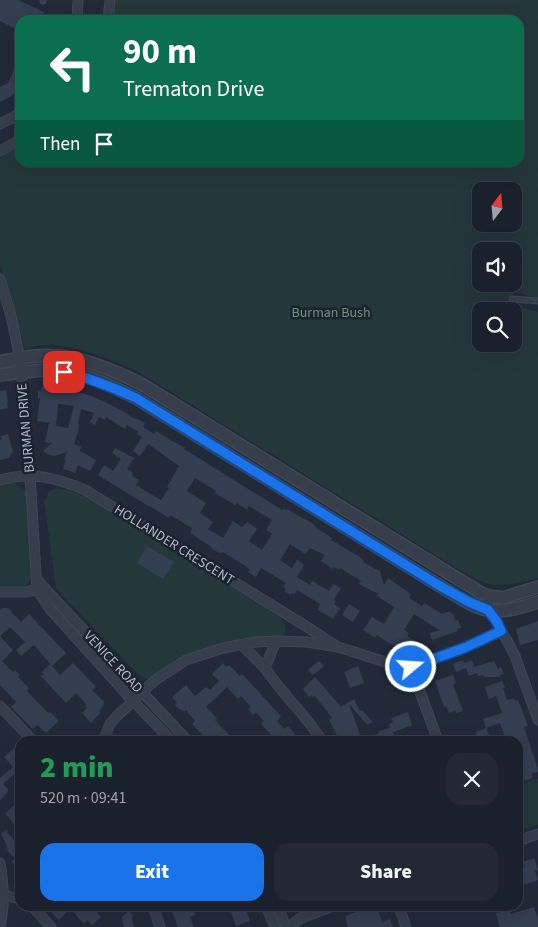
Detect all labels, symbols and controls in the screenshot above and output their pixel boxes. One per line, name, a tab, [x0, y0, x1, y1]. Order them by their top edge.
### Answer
text: 90 m	[123, 27, 197, 77]
icon: left	[40, 35, 105, 100]
text: Trematon Drive	[123, 73, 264, 105]
icon: arrive	[90, 130, 118, 158]
text: Then	[40, 131, 80, 158]
north arrow	[472, 182, 522, 232]
map controls	[472, 182, 522, 352]
button: sound	[472, 242, 522, 292]
button: search	[472, 302, 522, 352]
park label: Burman Bush	[291, 303, 371, 323]
pin	[43, 351, 85, 393]
icon: arrive	[50, 358, 78, 386]
street label: BURMAN DRIVE	[12, 382, 40, 474]
street label: HOLLANDER CRESCENT	[110, 500, 238, 590]
street label: VENICE ROAD	[79, 626, 147, 698]
position arrow	[384, 640, 436, 692]
text: 2 min	[40, 746, 114, 789]
button: close	[446, 753, 498, 805]
text: 520 m · 09:41	[40, 787, 127, 809]
button: Exit	[40, 843, 264, 901]
button: Share	[274, 843, 498, 901]

